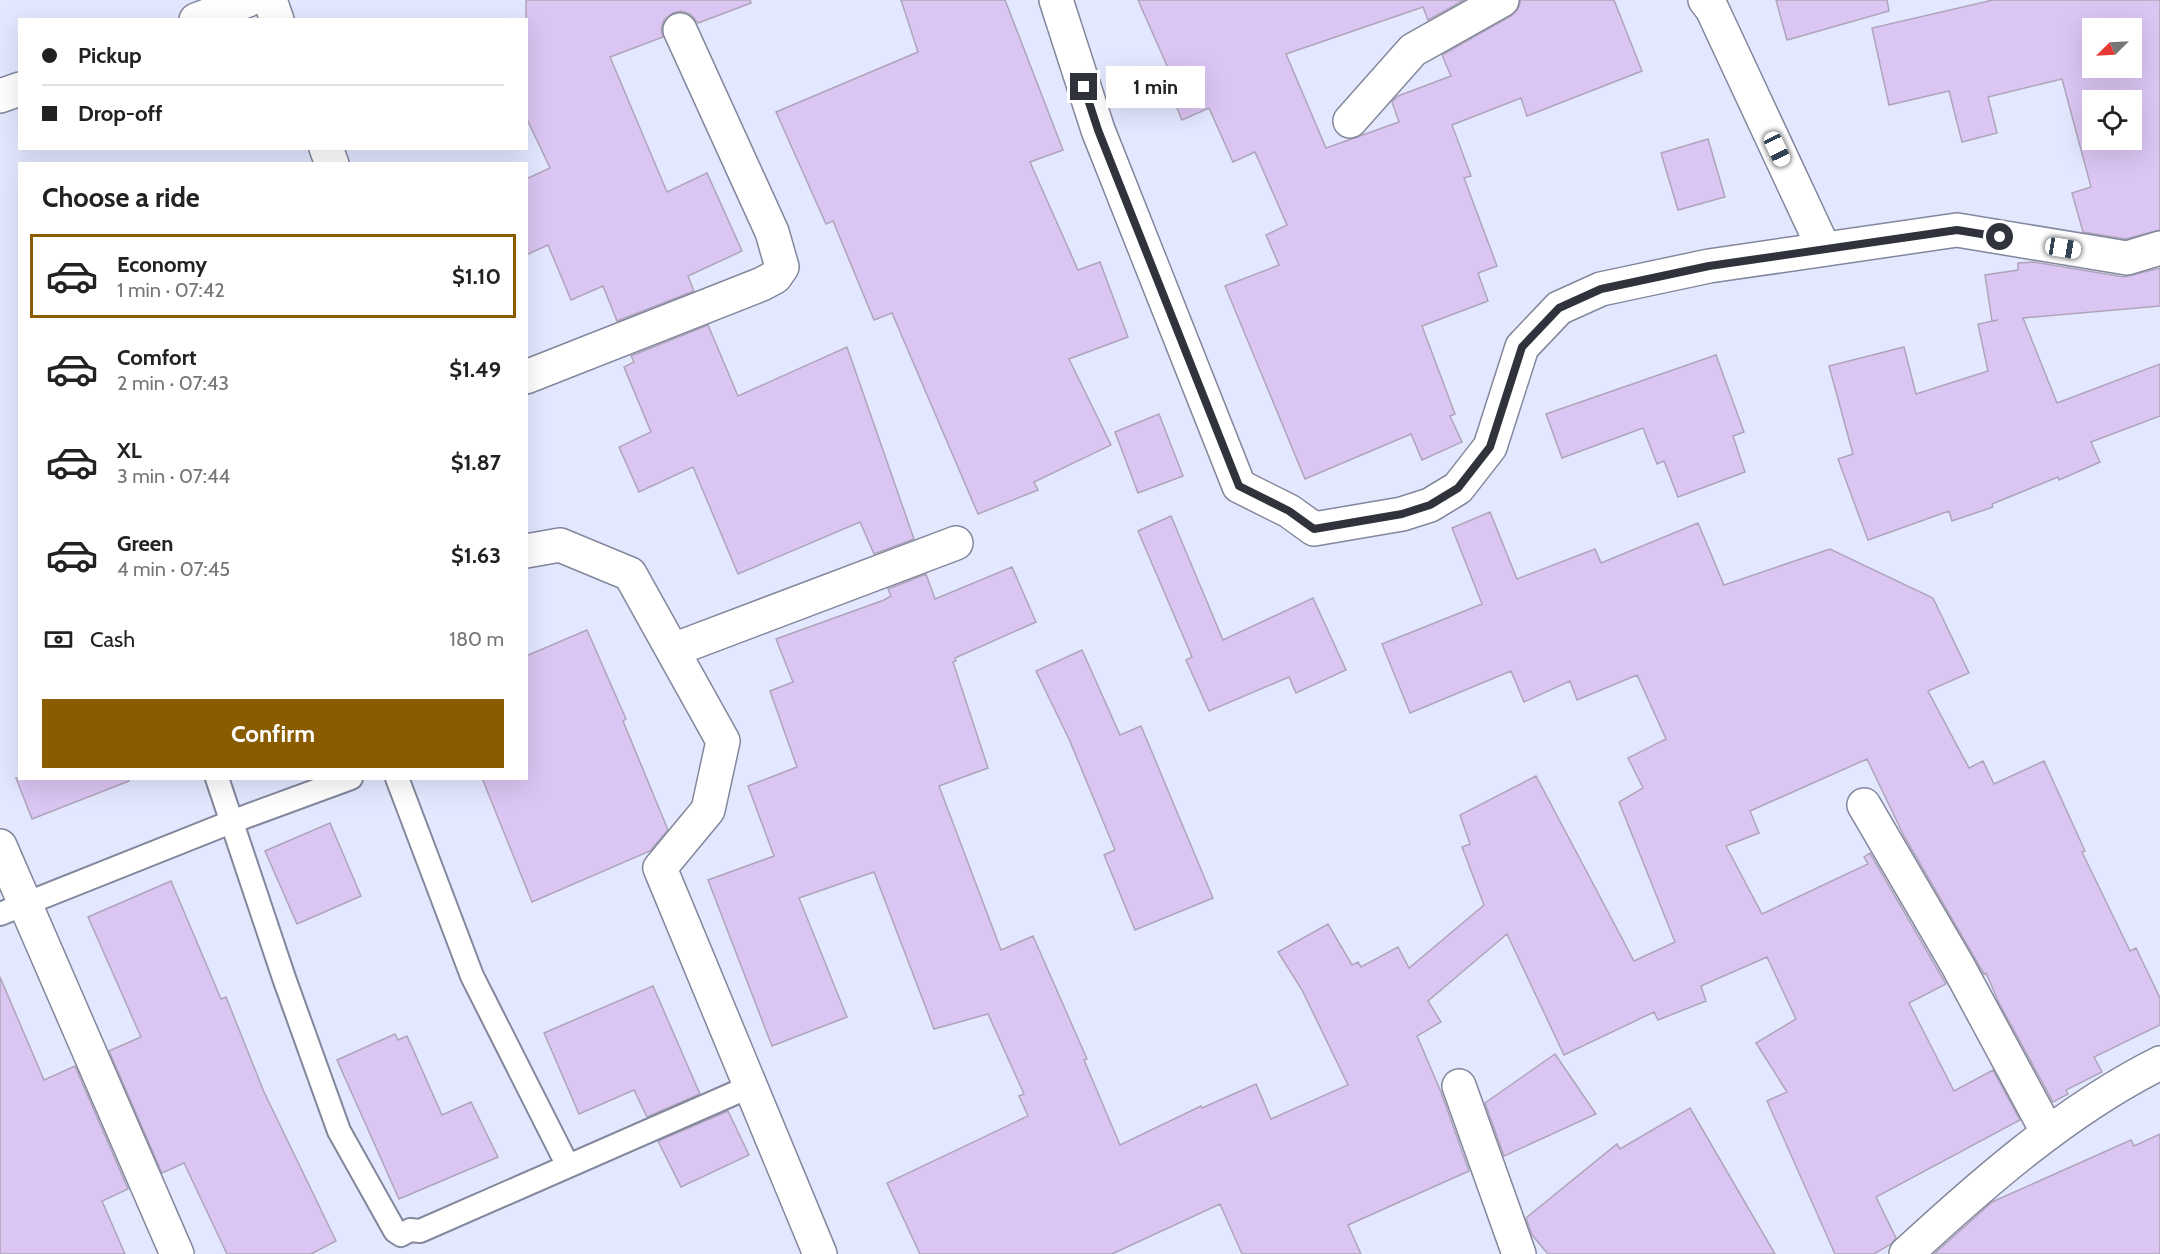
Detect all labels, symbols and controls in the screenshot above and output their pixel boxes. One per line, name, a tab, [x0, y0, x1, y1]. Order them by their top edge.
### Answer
north arrow	[2082, 18, 2142, 78]
map controls	[2082, 18, 2142, 150]
text: Pickup	[78, 42, 142, 69]
callout: 1 min	[1105, 66, 1204, 108]
route end	[1070, 73, 1097, 100]
text: 1 min	[1133, 75, 1178, 99]
button: locate	[2082, 90, 2142, 150]
text: Drop-off	[78, 100, 162, 127]
car	[1761, 129, 1793, 169]
text: Choose a ride	[42, 181, 200, 214]
route start	[1986, 223, 2013, 250]
car	[2044, 236, 2082, 260]
icon: car	[45, 249, 99, 303]
text: Economy	[117, 251, 207, 278]
text: $1.10	[452, 263, 501, 290]
text: 1 min · 07:42	[117, 278, 225, 302]
icon: car	[45, 342, 99, 396]
text: Comfort	[117, 344, 196, 371]
text: $1.49	[449, 356, 501, 383]
text: 2 min · 07:43	[117, 371, 229, 395]
icon: car	[45, 435, 99, 489]
text: XL	[117, 437, 142, 464]
text: $1.87	[451, 449, 501, 476]
text: 3 min · 07:44	[117, 464, 230, 488]
icon: car	[45, 528, 99, 582]
text: Green	[117, 530, 173, 557]
text: $1.63	[451, 542, 501, 569]
text: 4 min · 07:45	[117, 557, 230, 581]
icon: cash	[42, 623, 75, 656]
text: Cash	[90, 626, 135, 653]
text: 180 m	[449, 627, 504, 651]
button: Confirm	[42, 699, 504, 768]

